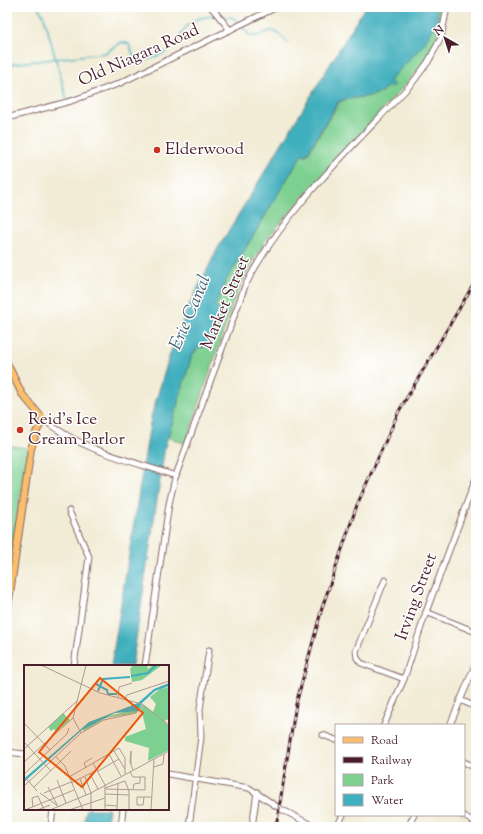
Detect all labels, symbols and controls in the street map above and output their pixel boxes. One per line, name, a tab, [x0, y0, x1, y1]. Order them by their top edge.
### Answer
street label: Old Niagara Road	[75, 18, 204, 93]
north arrow	[425, 18, 465, 58]
text: N	[430, 22, 448, 41]
place label: Elderwood	[165, 138, 244, 162]
marker: Elderwood	[152, 145, 162, 155]
street label: Market Street	[195, 252, 257, 354]
water label: Erie Canal	[164, 271, 219, 355]
place label: Reid's Ice Cream Parlor	[28, 408, 125, 452]
marker: Reid's Ice Cream Parlor	[15, 425, 25, 435]
street label: Irving Street	[390, 550, 444, 644]
inset map	[24, 665, 169, 810]
legend	[335, 724, 465, 816]
text: Road	[371, 732, 398, 750]
text: Railway	[371, 752, 412, 770]
text: Park	[371, 772, 394, 790]
text: Water	[371, 792, 404, 810]

